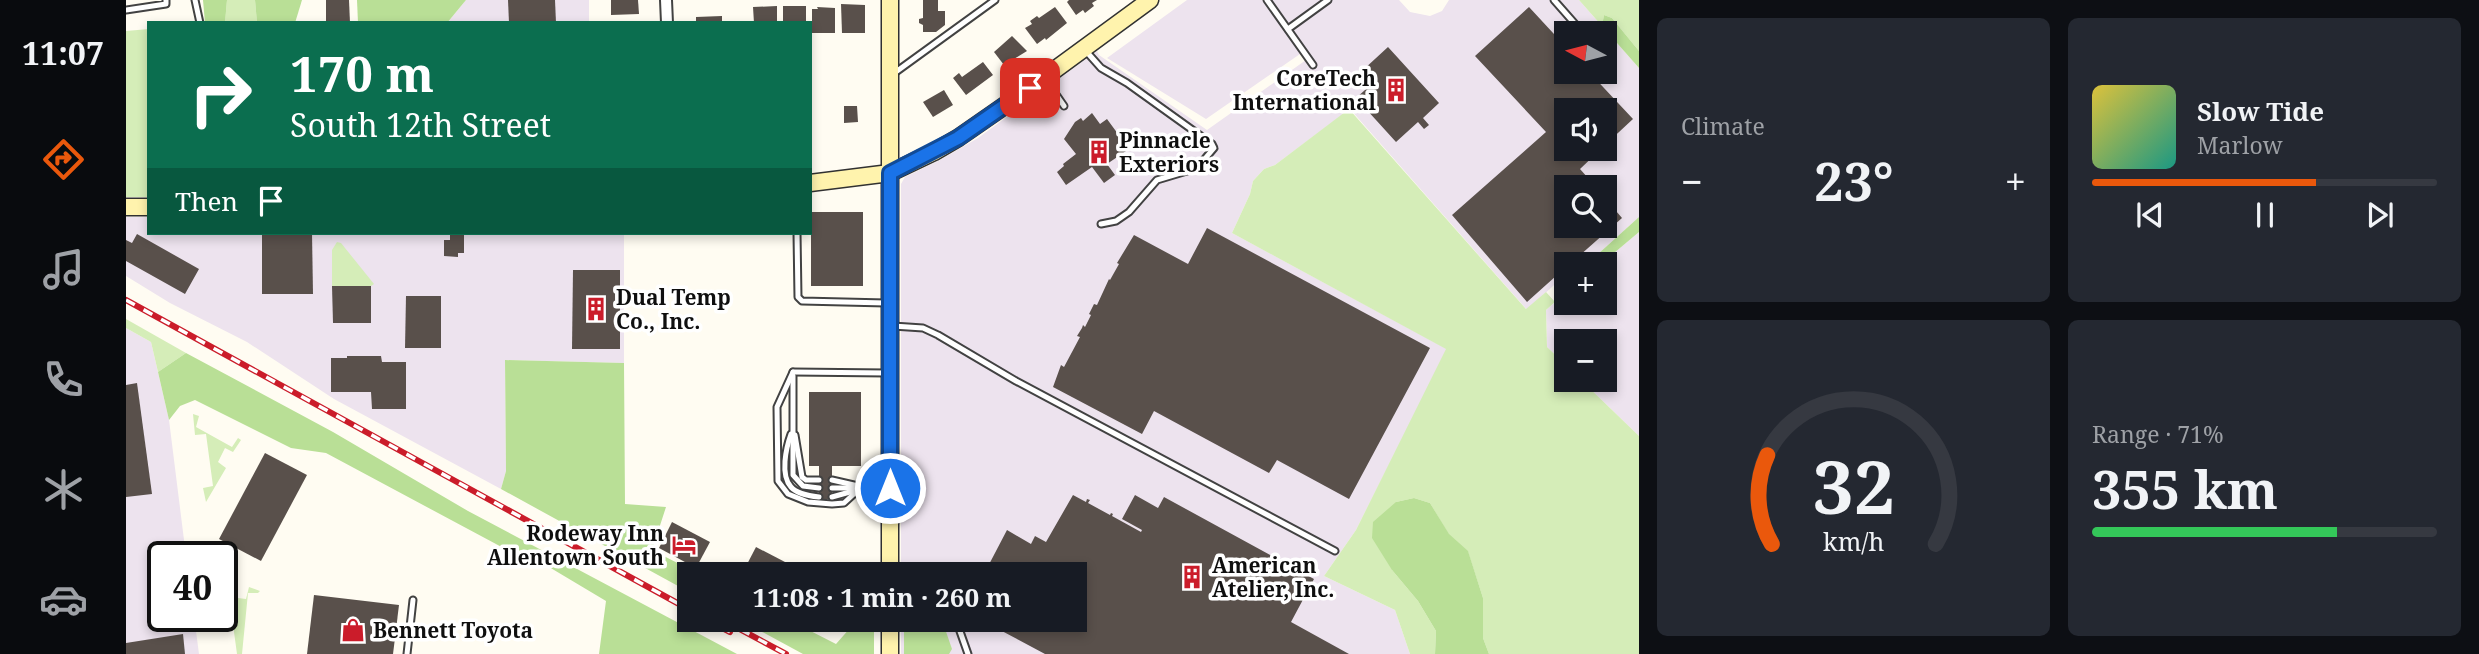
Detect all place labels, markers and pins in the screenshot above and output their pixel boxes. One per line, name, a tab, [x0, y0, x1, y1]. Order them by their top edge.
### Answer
pin	[1000, 58, 1060, 118]
place label: CoreTech International	[1233, 64, 1377, 116]
building icon: CoreTech International	[1382, 76, 1410, 104]
place label: Pinnacle Exteriors	[1119, 126, 1219, 178]
building icon: Pinnacle Exteriors	[1085, 138, 1113, 166]
place label: Dual Temp Co., Inc.	[616, 283, 731, 335]
building icon: Dual Temp Co., Inc.	[582, 295, 610, 323]
place label: Rodeway Inn Allentown South	[487, 519, 664, 571]
hotel icon: Rodeway Inn Allentown South	[670, 531, 698, 559]
place label: American Atelier, Inc.	[1212, 551, 1334, 603]
building icon: American Atelier, Inc.	[1178, 563, 1206, 591]
shop icon: Bennett Toyota	[339, 616, 367, 644]
place label: Bennett Toyota	[373, 616, 533, 644]

